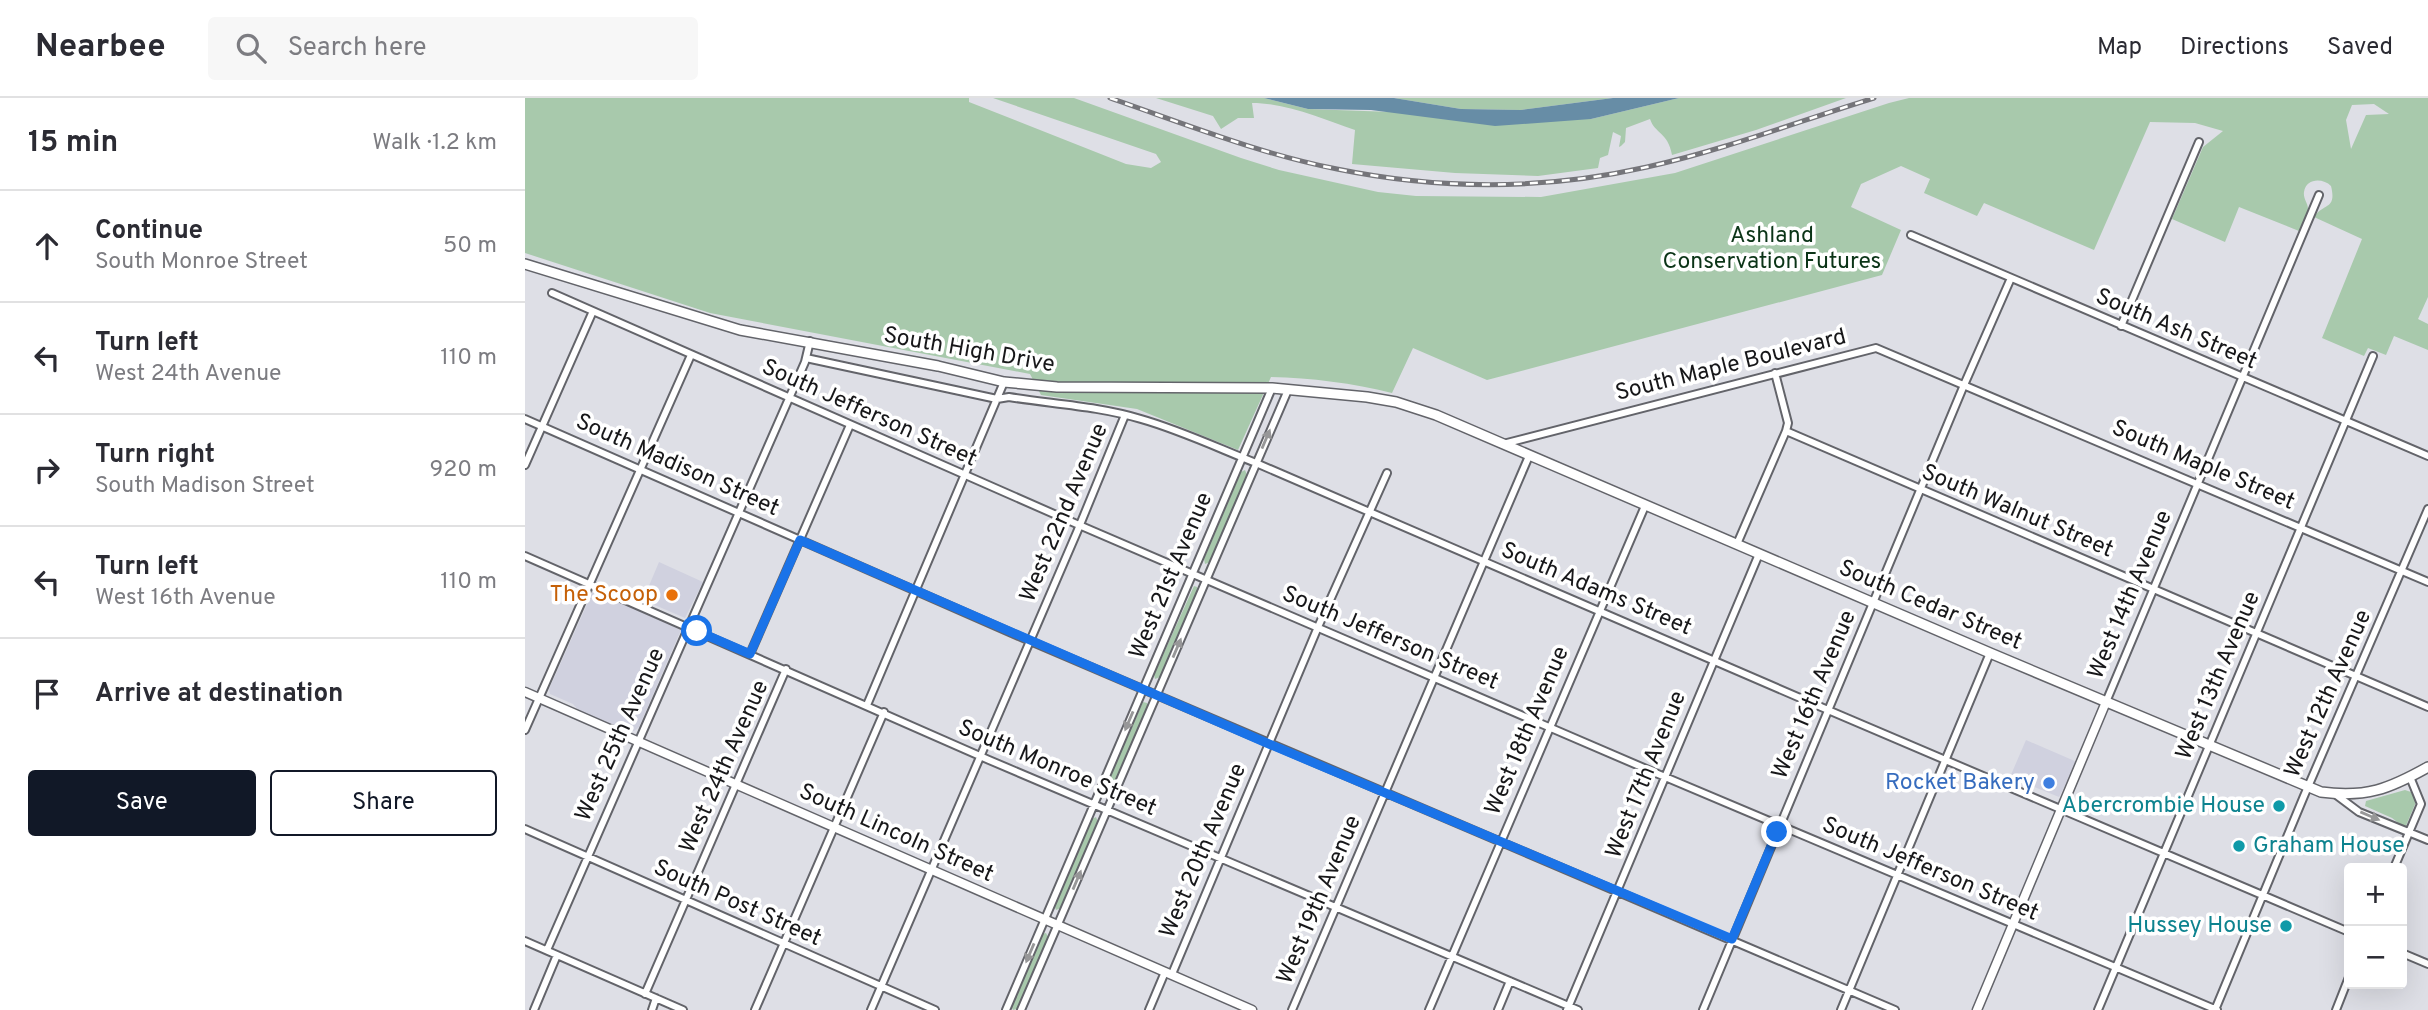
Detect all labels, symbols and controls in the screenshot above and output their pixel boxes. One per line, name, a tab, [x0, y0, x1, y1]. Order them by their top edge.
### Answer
search box	[208, 17, 698, 80]
text: Nearbee	[35, 27, 166, 69]
icon: search	[232, 29, 270, 67]
text: Search here	[288, 32, 427, 65]
text: Map	[2097, 33, 2142, 63]
text: Directions	[2180, 33, 2289, 63]
text: Saved	[2327, 33, 2393, 63]
text: 15 min	[28, 125, 118, 162]
text: Walk · 1.2 km	[372, 129, 497, 158]
text: Continue	[95, 215, 203, 248]
park label: Ashland Conservation Futures	[1663, 222, 1881, 277]
icon: ahead	[28, 227, 66, 265]
text: 50 m	[443, 232, 497, 261]
text: South Monroe Street	[95, 248, 308, 277]
street label: South Ash Street	[2091, 283, 2261, 377]
street label: South High Drive	[881, 322, 1057, 380]
street label: South Maple Boulevard	[1613, 323, 1849, 409]
text: Turn left	[95, 327, 199, 360]
icon: left	[28, 339, 66, 377]
text: 110 m	[440, 344, 497, 373]
street label: South Jefferson Street	[757, 353, 981, 475]
text: West 24th Avenue	[95, 360, 281, 389]
street label: South Madison Street	[571, 408, 783, 524]
street label: South Maple Street	[2107, 414, 2299, 518]
street label: West 22nd Avenue	[1014, 419, 1116, 607]
one-way arrow	[1260, 429, 1272, 449]
text: Turn right	[95, 439, 215, 472]
icon: right	[28, 451, 66, 489]
text: 920 m	[430, 456, 497, 485]
street label: South Walnut Street	[1917, 459, 2117, 565]
text: South Madison Street	[95, 472, 315, 501]
street label: West 21st Avenue	[1124, 488, 1220, 664]
street label: West 14th Avenue	[2082, 506, 2180, 684]
street label: South Adams Street	[1496, 537, 1696, 643]
text: Turn left	[95, 551, 199, 584]
street label: South Cedar Street	[1834, 554, 2026, 658]
icon: left	[28, 563, 66, 601]
text: 110 m	[440, 568, 497, 597]
street label: South Jefferson Street	[1277, 580, 1503, 698]
place label: The Scoop	[550, 581, 658, 610]
text: West 16th Avenue	[95, 584, 276, 613]
marker: The Scoop	[664, 587, 680, 603]
street label: West 13th Avenue	[2170, 587, 2268, 765]
street label: West 12th Avenue	[2279, 605, 2379, 783]
street label: West 16th Avenue	[1766, 606, 1864, 784]
route start	[681, 615, 712, 646]
one-way arrow	[1171, 637, 1182, 658]
street label: West 18th Avenue	[1479, 642, 1577, 820]
street label: West 25th Avenue	[570, 644, 672, 826]
icon: arrive	[28, 675, 66, 713]
street label: West 24th Avenue	[674, 676, 776, 858]
text: Arrive at destination	[95, 678, 343, 711]
street label: West 17th Avenue	[1600, 687, 1694, 863]
one-way arrow	[1123, 711, 1135, 731]
street label: South Monroe Street	[953, 714, 1161, 824]
street label: West 20th Avenue	[1154, 759, 1254, 943]
place label: Rocket Bakery	[1885, 769, 2035, 798]
button: Save	[28, 770, 256, 836]
button: Share	[270, 770, 497, 836]
marker: Rocket Bakery	[2041, 775, 2057, 791]
street label: South Lincoln Street	[794, 778, 998, 890]
place label: Abercrombie House	[2062, 792, 2265, 821]
marker: Abercrombie House	[2271, 798, 2287, 814]
street label: West 19th Avenue	[1271, 811, 1369, 989]
street label: South Jefferson Street	[1817, 811, 2043, 929]
one-way arrow	[2360, 811, 2381, 822]
route end	[1761, 816, 1792, 847]
place label: Graham House	[2253, 832, 2405, 861]
marker: Graham House	[2231, 838, 2247, 854]
street label: South Post Street	[648, 854, 826, 954]
map controls	[2344, 863, 2407, 989]
button: +	[2344, 863, 2407, 926]
one-way arrow	[1072, 869, 1083, 890]
place label: Hussey House	[2127, 912, 2272, 941]
marker: Hussey House	[2278, 918, 2294, 934]
button: −	[2344, 926, 2407, 989]
one-way arrow	[1025, 942, 1036, 963]

